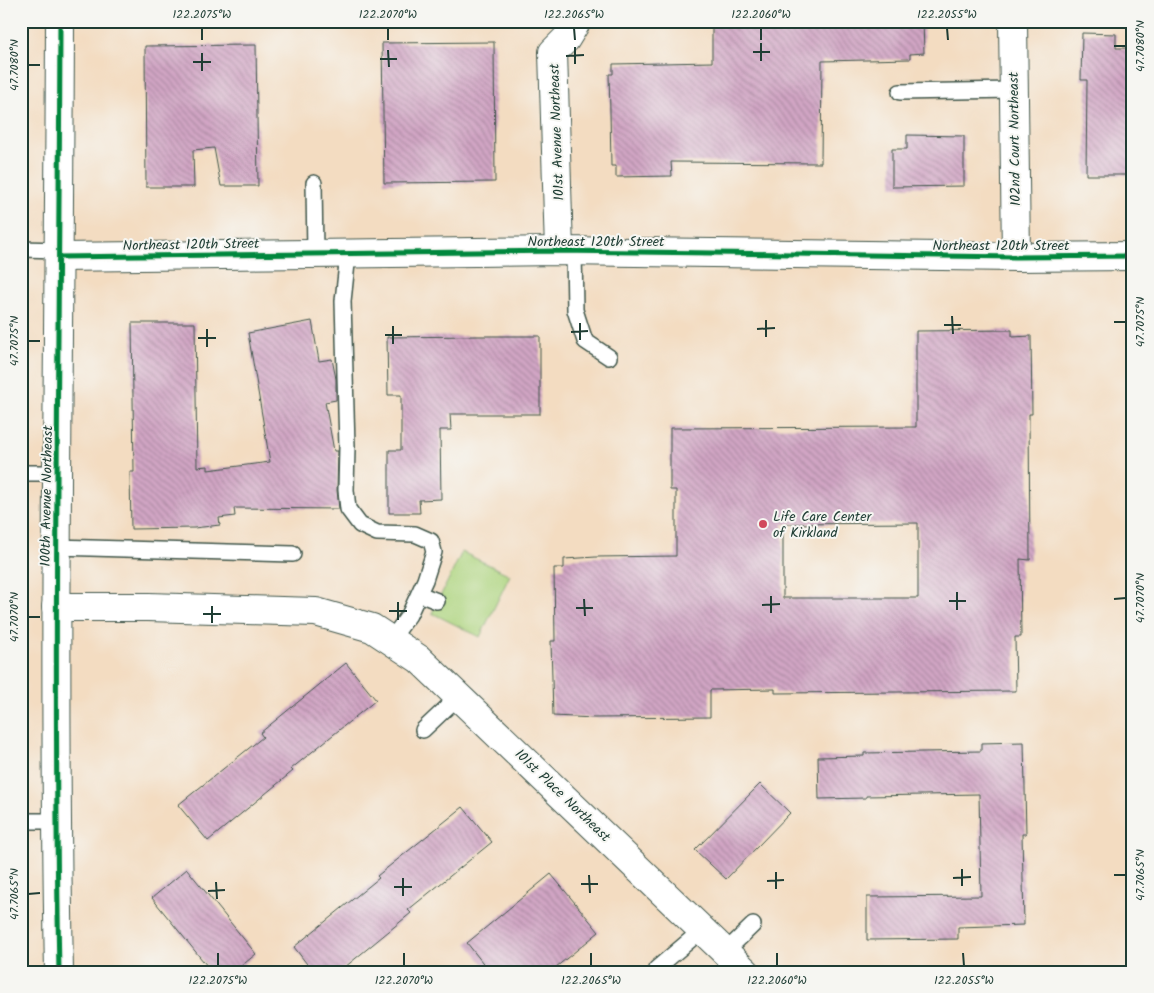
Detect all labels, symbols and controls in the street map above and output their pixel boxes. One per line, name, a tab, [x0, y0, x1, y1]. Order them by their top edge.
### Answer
text: 122.2075°W	[173, 5, 231, 24]
text: 122.2070°W	[359, 5, 417, 24]
text: 122.2065°W	[544, 5, 604, 24]
text: 122.2060°W	[731, 5, 791, 24]
text: 122.2055°W	[917, 5, 977, 24]
text: 47.7080°N	[1131, 20, 1150, 72]
text: 47.7080°N	[5, 39, 24, 91]
street label: 101st Avenue Northeast	[544, 62, 570, 201]
street label: 102nd Court Northeast	[1003, 71, 1027, 206]
street label: Northeast 120th Street	[528, 231, 665, 253]
street label: Northeast 120th Street	[122, 233, 260, 257]
street label: Northeast 120th Street	[933, 235, 1070, 257]
text: 47.7075°N	[1131, 297, 1150, 347]
text: 47.7075°N	[5, 316, 24, 366]
street label: 100th Avenue Northeast	[35, 425, 59, 567]
place label: Life Care Center of Kirkland	[773, 506, 873, 544]
marker: Life Care Center of Kirkland	[757, 518, 769, 530]
text: 47.7070°N	[1131, 573, 1150, 623]
text: 47.7070°N	[5, 592, 24, 642]
street label: 101st Place Northeast	[509, 744, 616, 848]
text: 47.7065°N	[1131, 849, 1150, 901]
text: 47.7065°N	[5, 868, 24, 920]
text: 122.2075°W	[189, 971, 247, 990]
text: 122.2070°W	[375, 971, 433, 990]
text: 122.2065°W	[561, 971, 621, 990]
text: 122.2060°W	[747, 971, 807, 990]
text: 122.2055°W	[934, 971, 994, 990]

